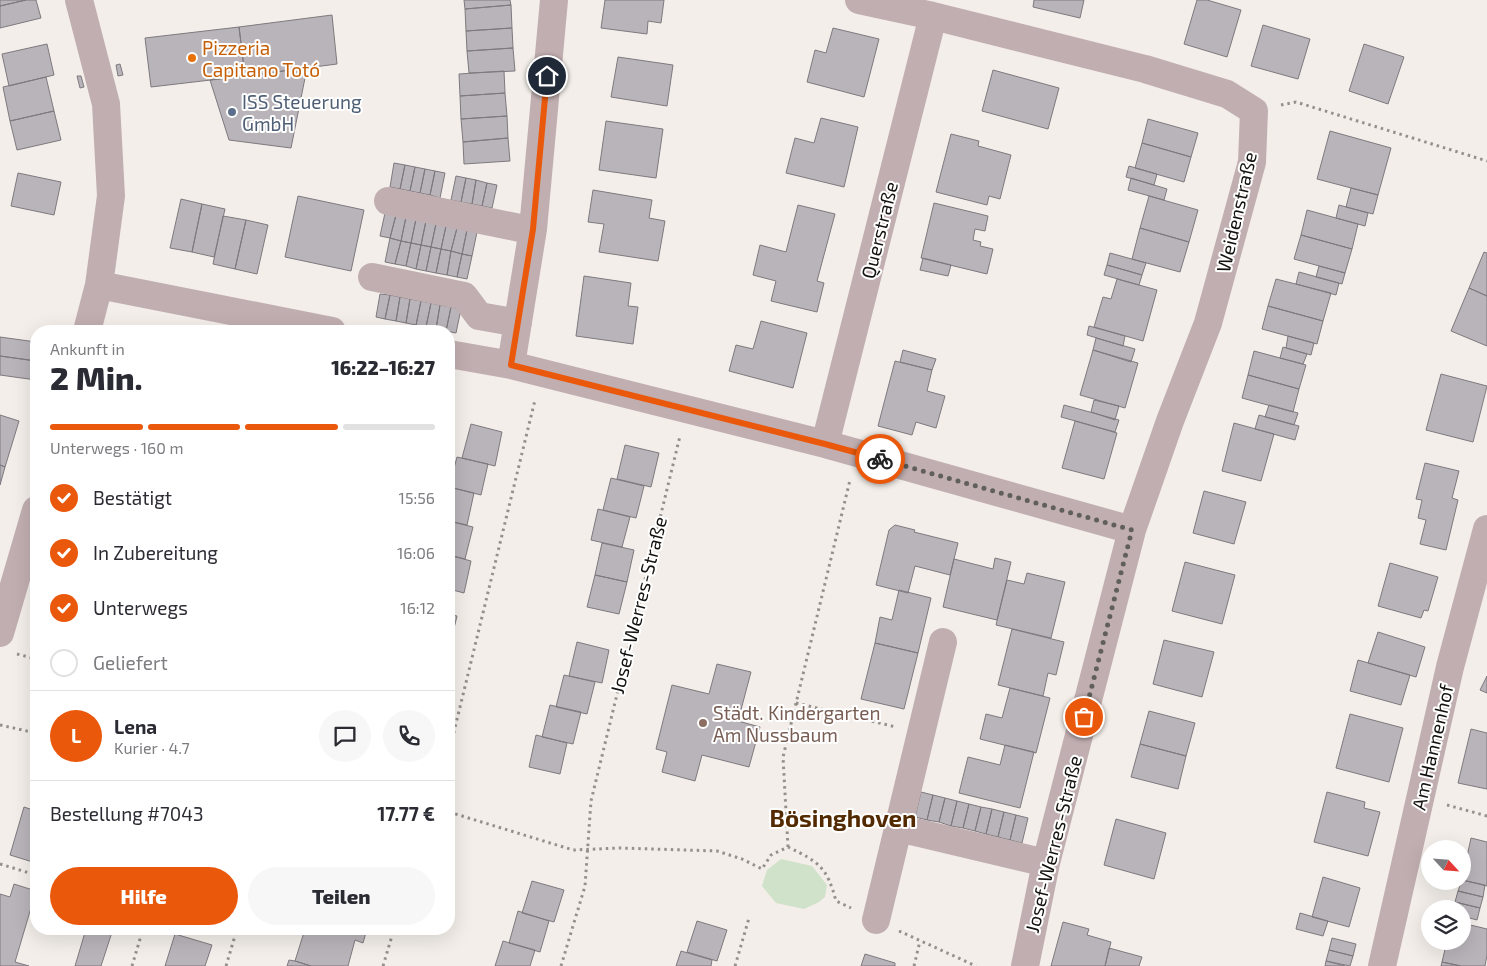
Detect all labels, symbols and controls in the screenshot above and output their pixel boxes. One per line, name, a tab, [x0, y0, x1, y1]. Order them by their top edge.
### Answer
place label: Pizzeria Capitano Totó	[202, 36, 320, 81]
marker: Pizzeria Capitano Totó	[186, 52, 198, 64]
pin	[526, 55, 568, 97]
icon: home	[533, 62, 561, 90]
place label: ISS Steuerung GmbH	[242, 90, 362, 135]
marker: ISS Steuerung GmbH	[226, 106, 238, 118]
street label: Weidenstraße	[1211, 150, 1261, 274]
street label: Querstraße	[856, 179, 902, 281]
text: Ankunft in	[50, 339, 125, 358]
text: 16:22–16:27	[331, 356, 435, 379]
text: 2 Min.	[50, 358, 143, 396]
courier	[855, 434, 905, 484]
text: Unterwegs · 160 m	[50, 438, 184, 457]
icon: bike	[866, 445, 894, 473]
icon: check	[50, 484, 78, 512]
text: Bestätigt	[93, 486, 172, 509]
text: 15:56	[399, 488, 435, 507]
street label: Josef-Werres-Straße	[605, 514, 671, 696]
icon: check	[50, 539, 78, 567]
text: In Zubereitung	[93, 541, 218, 564]
text: 16:06	[397, 543, 435, 562]
icon: check	[50, 594, 78, 622]
text: Unterwegs	[93, 596, 188, 619]
text: 16:12	[400, 598, 435, 617]
text: Geliefert	[93, 651, 168, 674]
street label: Am Hannenhof	[1406, 681, 1458, 812]
pin	[1063, 696, 1105, 738]
place label: Städt. Kindergarten Am Nussbaum	[713, 701, 881, 746]
icon: bag	[1070, 703, 1098, 731]
button: chat	[319, 710, 371, 762]
button: phone	[383, 710, 435, 762]
text: Lena	[114, 715, 157, 738]
marker: Städt. Kindergarten Am Nussbaum	[697, 717, 709, 729]
text: L	[71, 724, 81, 747]
text: Kurier · 4.7	[114, 738, 190, 757]
street label: Josef-Werres-Straße	[1020, 753, 1086, 935]
text: Bestellung #7043	[50, 802, 204, 825]
text: 17.77 €	[377, 802, 435, 825]
district label: Bösinghoven	[770, 803, 916, 832]
north arrow	[1421, 840, 1471, 890]
map controls	[1421, 840, 1471, 950]
button: Hilfe	[50, 867, 238, 925]
button: Teilen	[248, 867, 435, 925]
button: layers	[1421, 900, 1471, 950]

